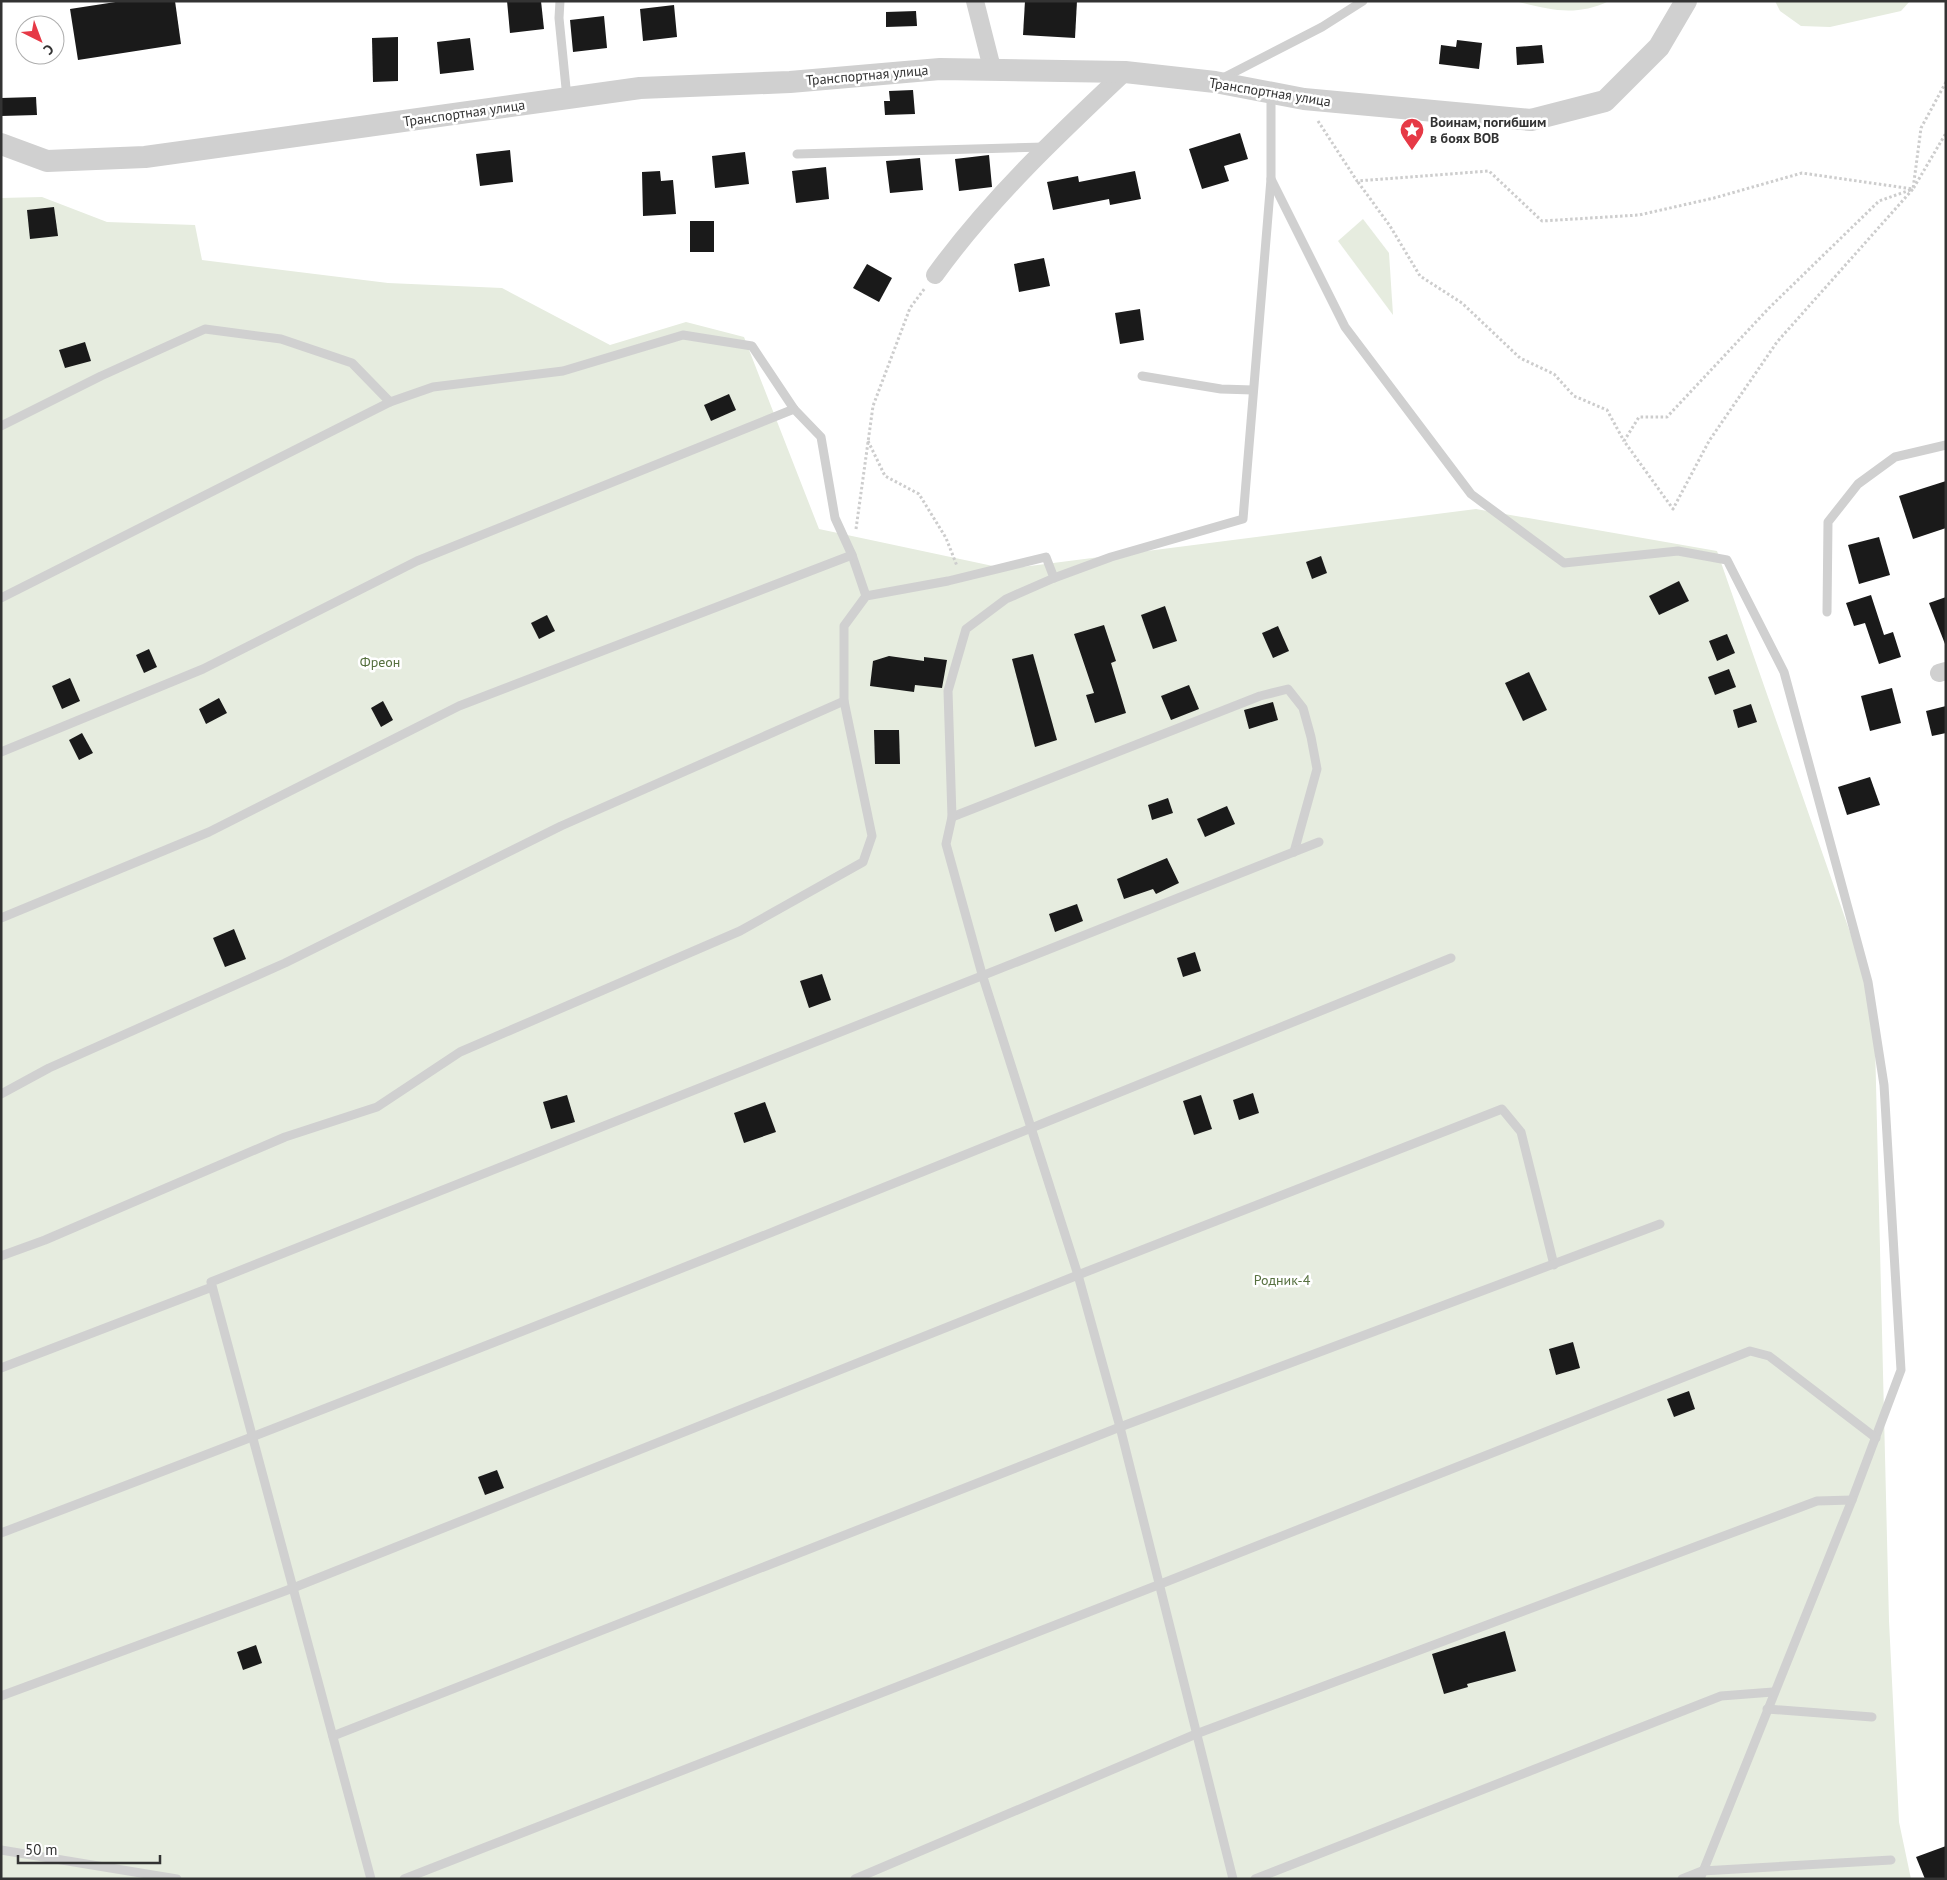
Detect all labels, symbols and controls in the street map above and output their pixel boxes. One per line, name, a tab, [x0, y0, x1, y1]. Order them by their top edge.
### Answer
north arrow	[15, 15, 65, 65]
text: С	[40, 40, 58, 59]
street label: Транспортная улица	[805, 61, 929, 89]
street label: Транспортная улица	[1208, 73, 1332, 111]
street label: Транспортная улица	[402, 96, 526, 130]
place label: Воинам, погибшим в боях ВОВ	[1430, 113, 1546, 147]
place icon: Воинам, погибшим в боях ВОВ	[1399, 117, 1425, 151]
park label: Фреон	[360, 653, 400, 671]
park label: Родник-4	[1254, 1271, 1311, 1289]
scale bar	[18, 1832, 160, 1864]
text: 50 m	[25, 1840, 58, 1859]

